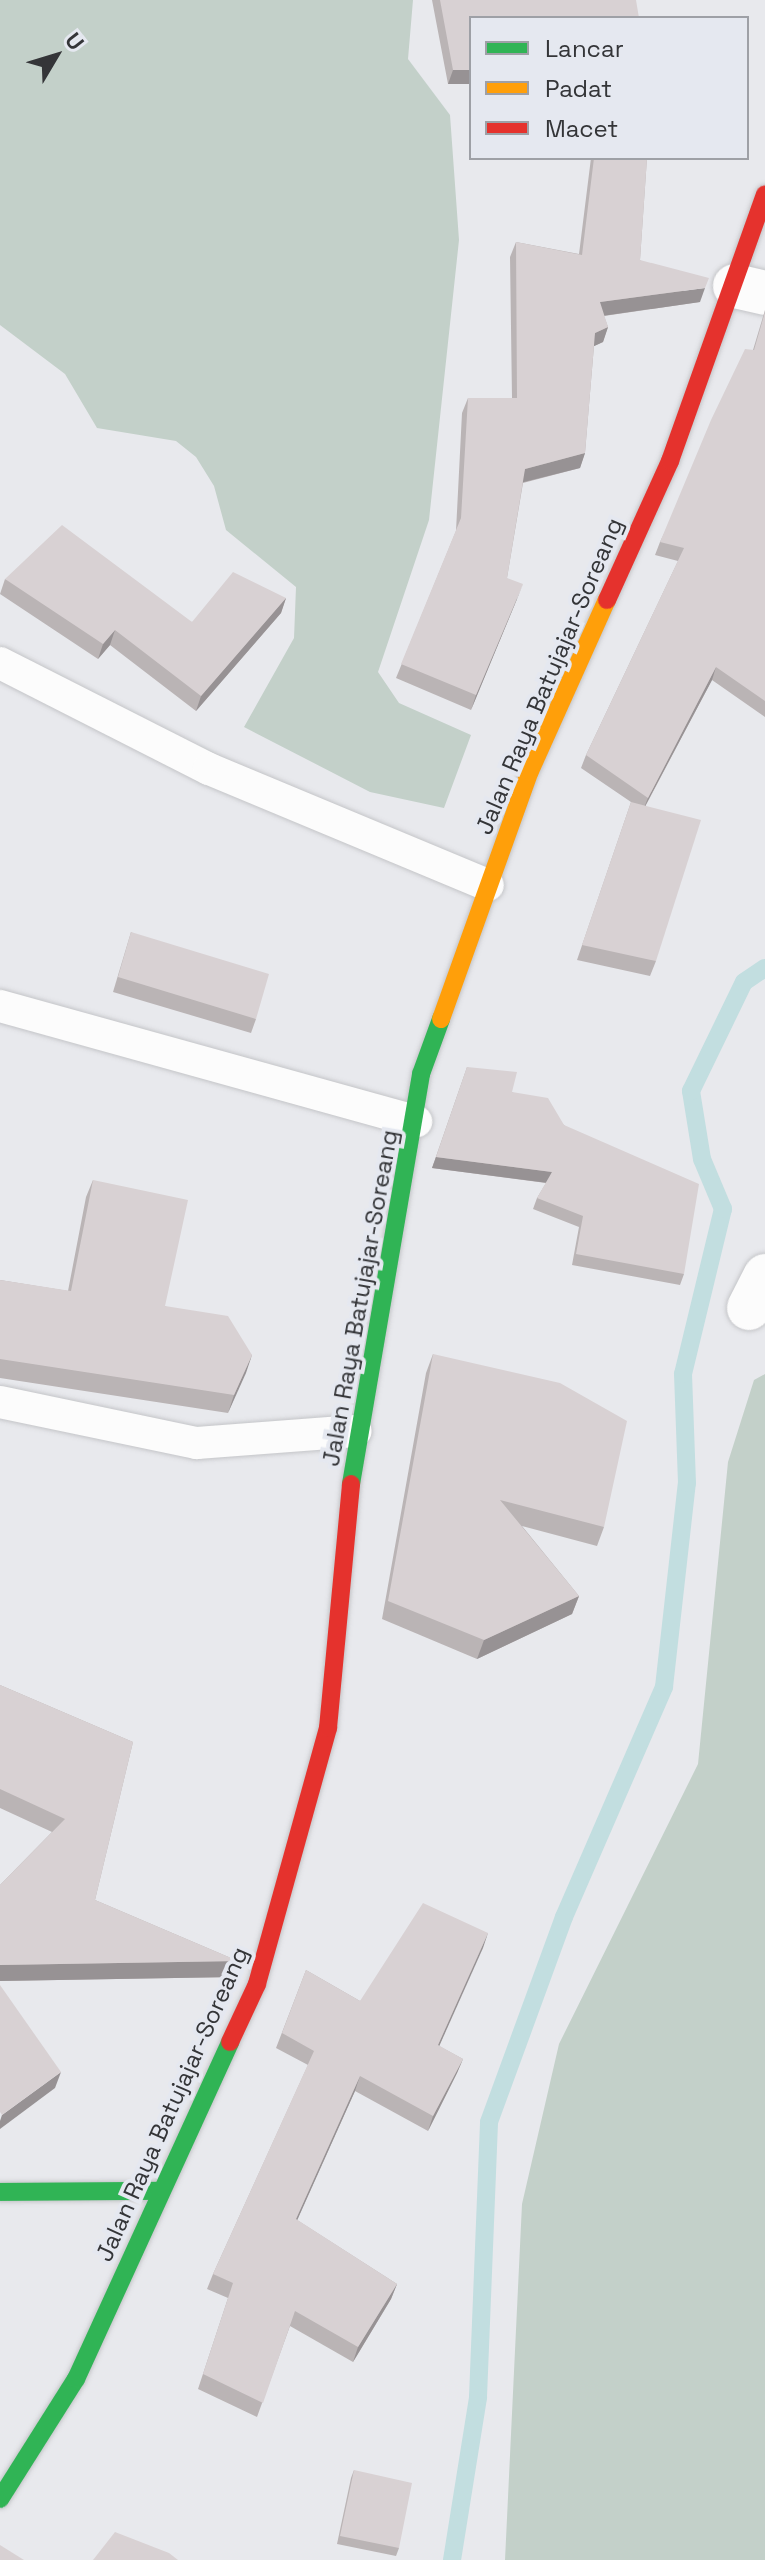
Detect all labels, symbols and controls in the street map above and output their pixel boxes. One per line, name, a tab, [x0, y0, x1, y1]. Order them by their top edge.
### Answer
north arrow	[16, 16, 96, 96]
legend	[469, 16, 749, 160]
text: U	[59, 27, 90, 56]
text: Lancar	[545, 33, 624, 64]
text: Padat	[545, 73, 612, 104]
text: Macet	[545, 113, 618, 144]
street label: Jalan Raya Batujajar-Soreang	[469, 513, 629, 839]
street label: Jalan Raya Batujajar-Soreang	[316, 1128, 404, 1468]
street label: Jalan Raya Batujajar-Soreang	[89, 1942, 255, 2266]

